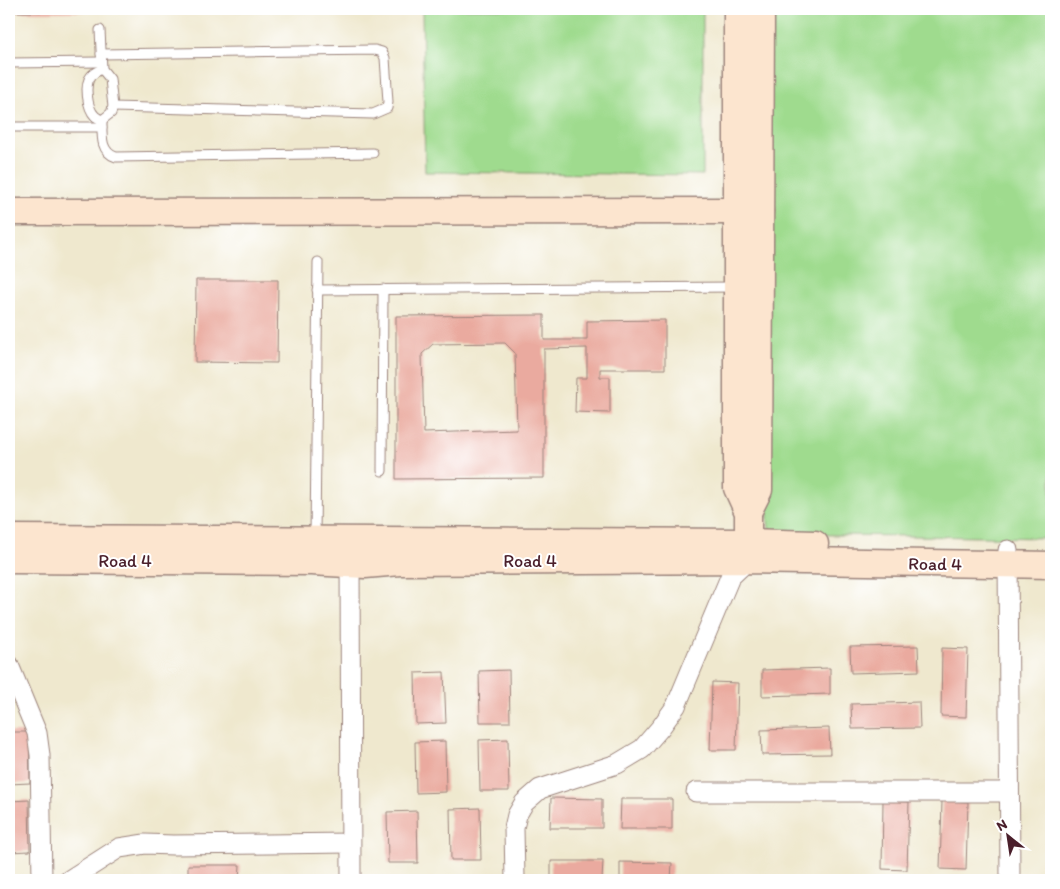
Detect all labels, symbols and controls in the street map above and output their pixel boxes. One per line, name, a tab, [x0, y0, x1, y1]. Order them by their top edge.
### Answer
street label: Road 4	[98, 550, 152, 572]
street label: Road 4	[503, 550, 557, 572]
street label: Road 4	[908, 553, 962, 575]
north arrow	[982, 812, 1032, 862]
text: N	[993, 815, 1010, 835]

